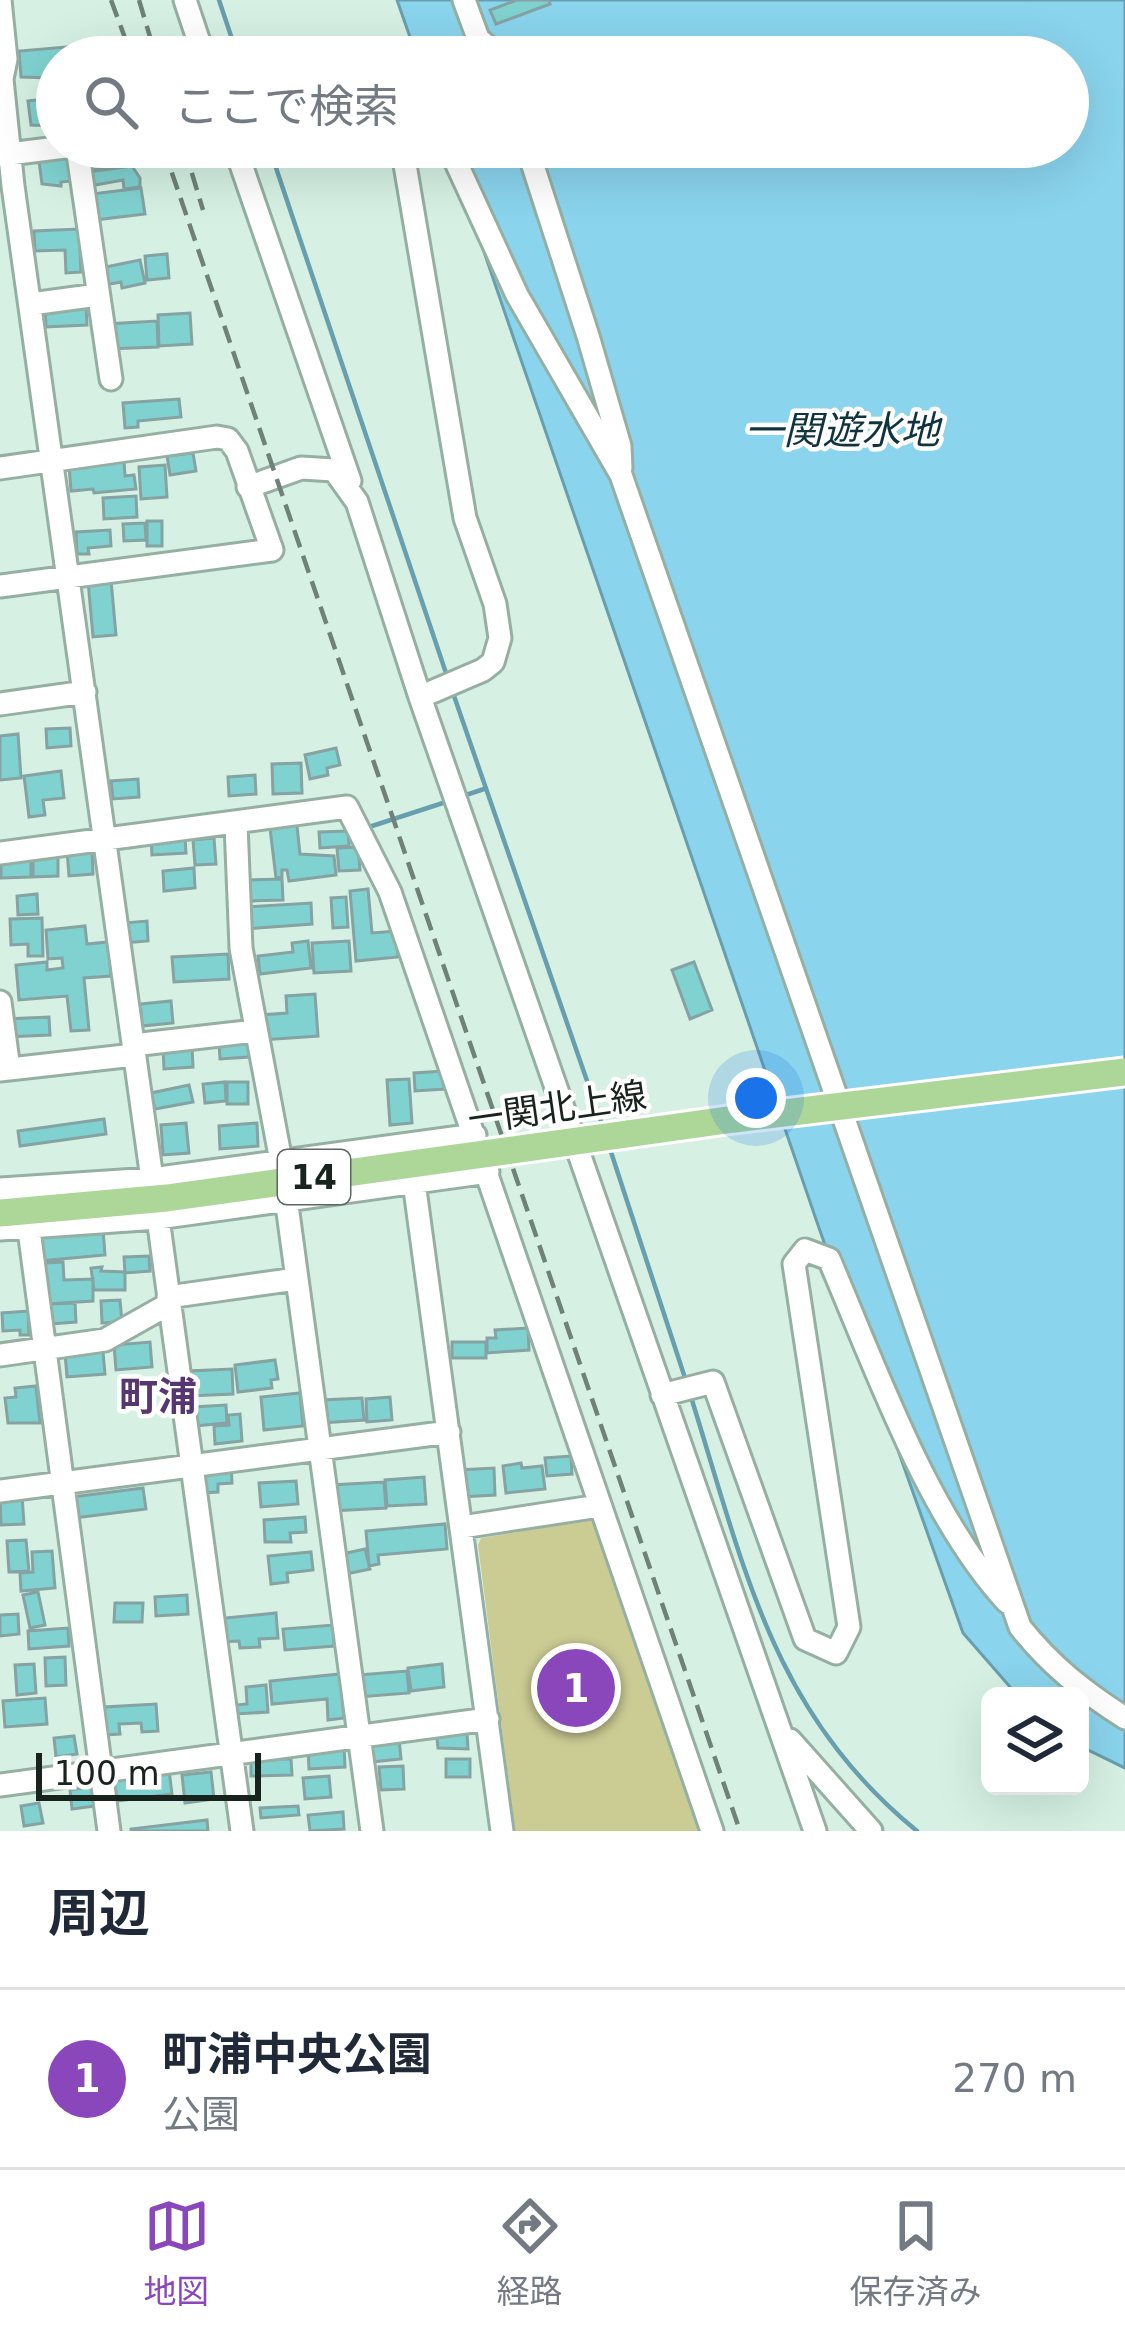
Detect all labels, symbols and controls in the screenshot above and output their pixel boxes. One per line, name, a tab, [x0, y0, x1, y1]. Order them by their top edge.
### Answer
search box	[36, 36, 1089, 168]
icon: search	[78, 69, 144, 135]
text: ここで検索	[174, 80, 399, 133]
water label: 一関遊水地	[744, 408, 943, 453]
your location	[726, 1068, 786, 1128]
street label: 一関北上線	[465, 1075, 649, 1140]
road number: 14	[278, 1150, 350, 1204]
district label: 町浦	[119, 1374, 197, 1419]
pin: 1	[537, 1643, 615, 1733]
map controls	[981, 1687, 1089, 1795]
button: layers	[981, 1687, 1089, 1795]
scale bar	[36, 1747, 261, 1800]
text: 100 m	[54, 1754, 160, 1793]
text: 周辺	[48, 1884, 150, 1943]
text: 町浦中央公園	[162, 2028, 432, 2081]
text: 1	[73, 2056, 101, 2101]
text: 270 m	[952, 2056, 1077, 2101]
text: 公園	[162, 2092, 240, 2137]
tab: 地図	[144, 2193, 210, 2313]
tab: 経路	[497, 2193, 563, 2313]
tab: 保存済み	[850, 2193, 982, 2313]

